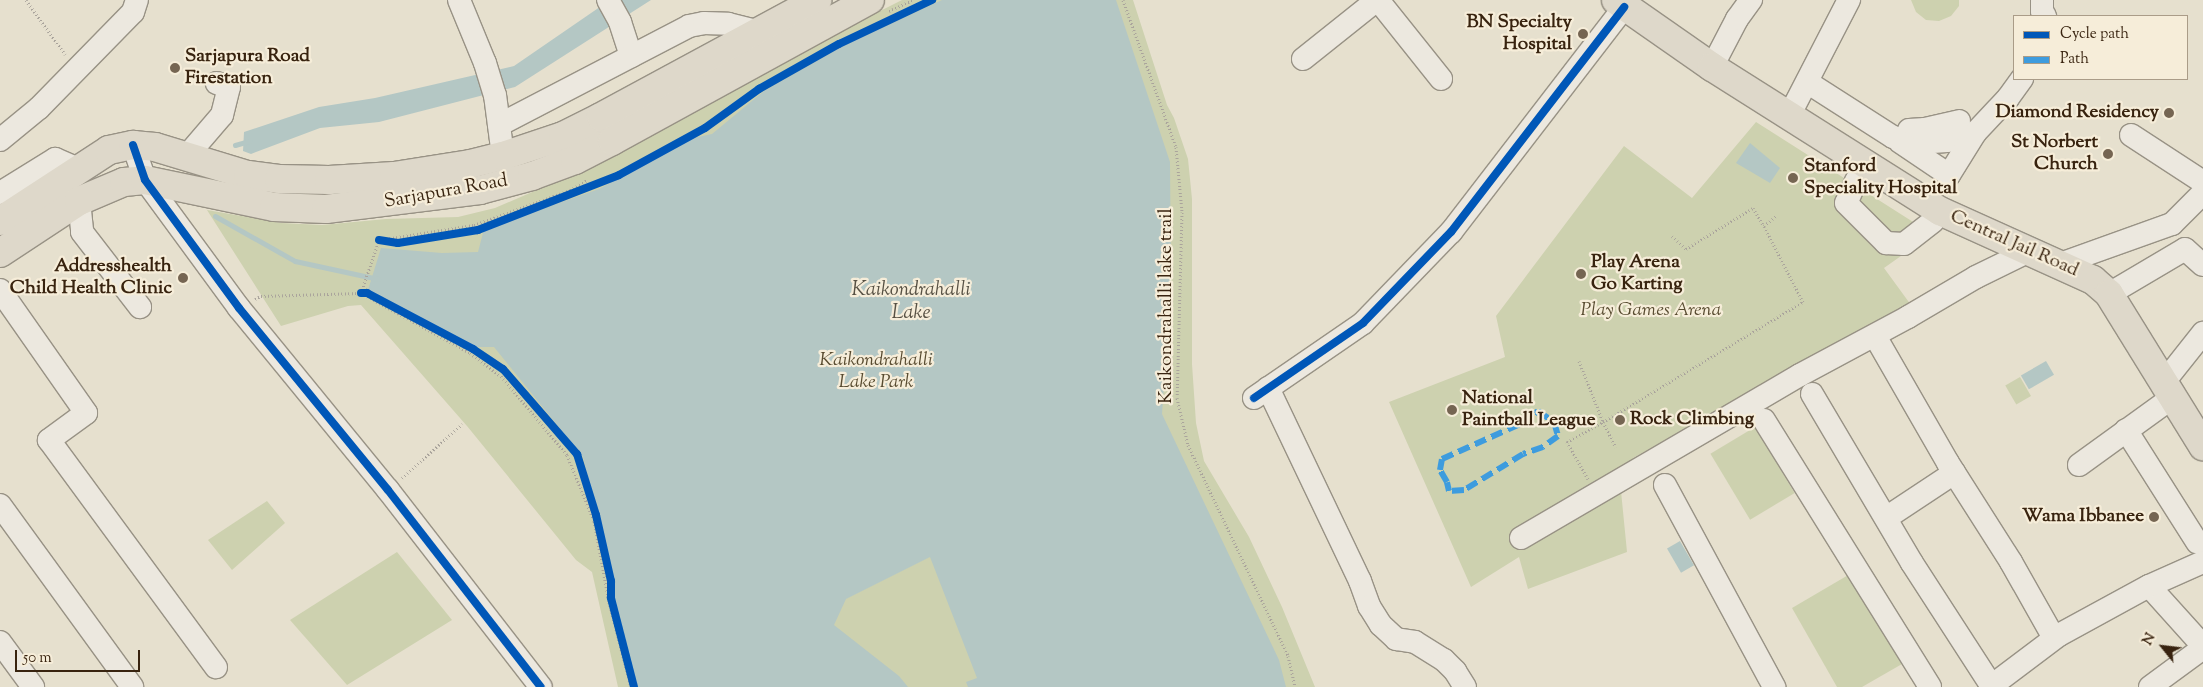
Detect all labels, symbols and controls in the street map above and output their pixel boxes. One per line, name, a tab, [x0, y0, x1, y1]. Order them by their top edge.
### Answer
place label: BN Specialty Hospital	[1467, 12, 1572, 56]
legend	[2013, 15, 2188, 80]
text: Cycle path	[2060, 24, 2129, 45]
marker: BN Specialty Hospital	[1576, 27, 1590, 41]
place label: Sarjapura Road Firestation	[185, 46, 310, 90]
text: Path	[2060, 49, 2089, 70]
marker: Sarjapura Road Firestation	[169, 62, 181, 74]
place label: Diamond Residency	[1995, 102, 2159, 124]
marker: Diamond Residency	[2163, 107, 2175, 119]
place label: St Norbert Church	[2011, 132, 2098, 176]
marker: St Norbert Church	[2102, 148, 2114, 160]
place label: Stanford Speciality Hospital	[1804, 156, 1957, 200]
street label: Sarjapura Road	[382, 170, 510, 214]
marker: Stanford Speciality Hospital	[1786, 171, 1800, 185]
street label: Central Jail Road	[1946, 205, 2082, 283]
street label: Kaikondrahalli lake trail	[1156, 208, 1178, 404]
place label: Play Arena Go Karting	[1591, 252, 1683, 296]
place label: Addresshealth Child Health Clinic	[10, 256, 172, 300]
marker: Play Arena Go Karting	[1575, 268, 1587, 280]
marker: Addresshealth Child Health Clinic	[176, 271, 190, 285]
water label: Kaikondrahalli Lake	[851, 278, 971, 325]
park label: Play Games Arena	[1581, 300, 1721, 322]
park label: Kaikondrahalli Lake Park	[819, 350, 933, 394]
place label: National Paintball League	[1462, 388, 1596, 432]
marker: National Paintball League	[1446, 404, 1458, 416]
place label: Rock Climbing	[1630, 409, 1754, 431]
marker: Rock Climbing	[1614, 414, 1626, 426]
place label: Wama Ibbanee	[2022, 506, 2144, 528]
marker: Wama Ibbanee	[2148, 511, 2160, 523]
north arrow	[2138, 622, 2188, 672]
text: N	[2138, 630, 2161, 649]
scale bar	[18, 640, 142, 672]
text: 50 m	[23, 648, 52, 669]

